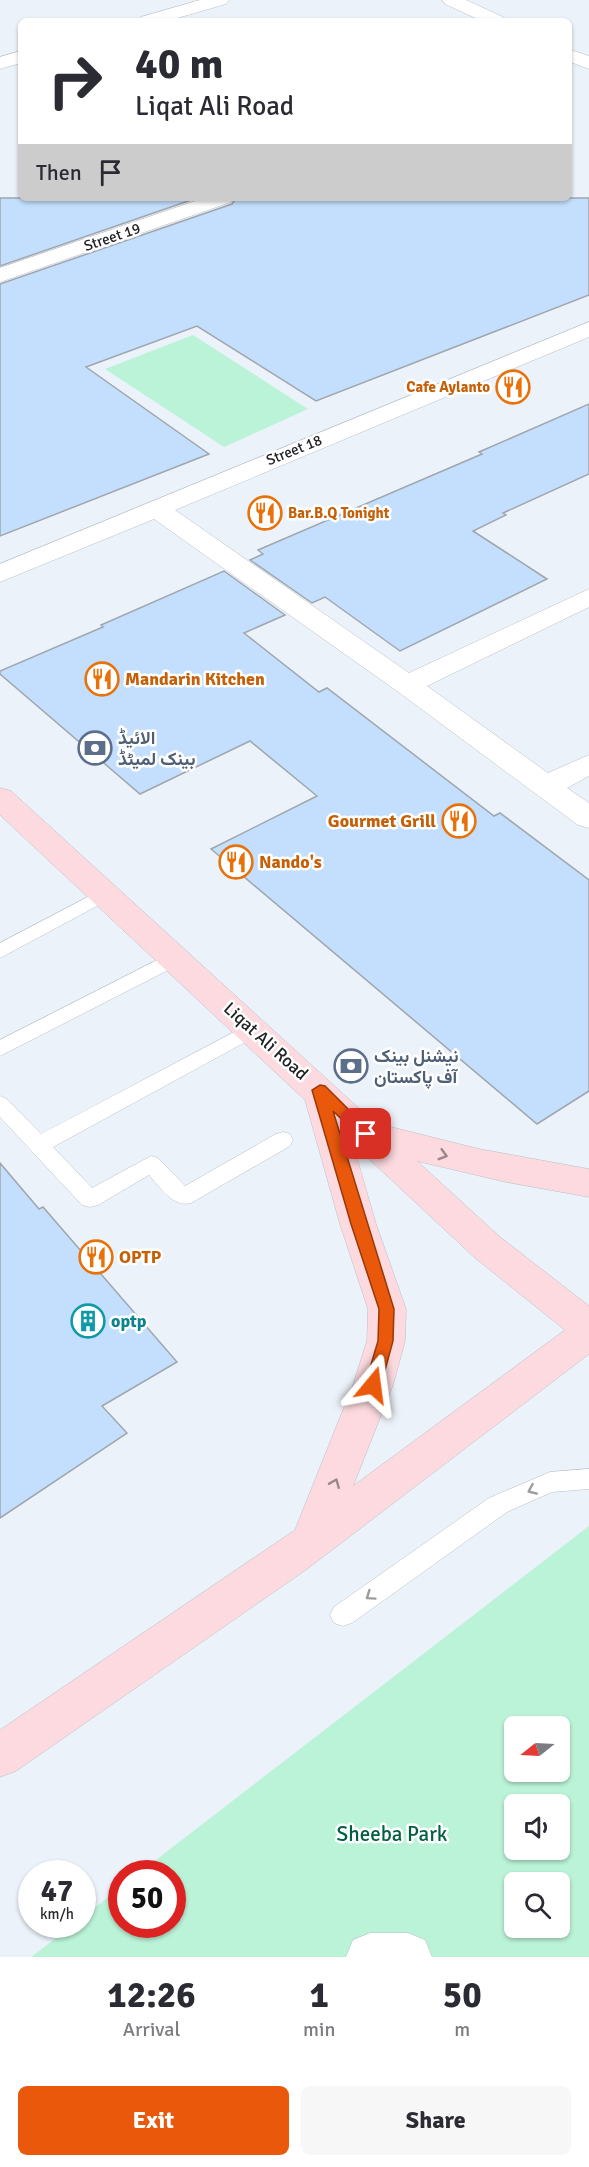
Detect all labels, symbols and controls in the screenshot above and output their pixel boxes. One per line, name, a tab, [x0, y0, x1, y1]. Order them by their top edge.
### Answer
text: 40 m	[135, 39, 224, 90]
icon: right	[36, 42, 114, 120]
text: Liqat Ali Road	[135, 90, 294, 123]
icon: arrive	[94, 156, 127, 189]
text: Then	[36, 159, 82, 186]
street label: Street 19	[81, 219, 143, 255]
restaurant icon: Cafe Aylanto	[495, 369, 531, 405]
place label: Cafe Aylanto	[406, 378, 490, 396]
street label: Street 18	[263, 431, 325, 469]
restaurant icon: Bar.B.Q Tonight	[247, 495, 283, 531]
place label: Bar.B.Q Tonight	[288, 504, 390, 522]
restaurant icon: Mandarin Kitchen	[84, 661, 120, 697]
place label: Mandarin Kitchen	[125, 668, 265, 690]
place label: الائیڈ بینک لمیٹڈ	[118, 727, 195, 770]
bank icon: الائیڈ بینک لمیٹڈ	[77, 730, 113, 766]
restaurant icon: Gourmet Grill	[441, 803, 477, 839]
place label: Gourmet Grill	[328, 810, 436, 832]
restaurant icon: Nando's	[218, 844, 254, 880]
place label: Nando's	[259, 851, 322, 873]
street label: Liqat Ali Road	[219, 997, 313, 1085]
place label: نیشنل بینک آف پاکستان	[374, 1045, 459, 1089]
bank icon: نیشنل بینک آف پاکستان	[333, 1048, 369, 1084]
pin	[340, 1108, 391, 1159]
icon: arrive	[349, 1117, 382, 1150]
one-way arrow	[437, 1148, 447, 1160]
restaurant icon: OPTP	[78, 1239, 114, 1275]
place label: OPTP	[119, 1246, 162, 1268]
building icon: optp	[70, 1303, 106, 1339]
place label: optp	[111, 1310, 147, 1332]
position arrow	[341, 1353, 405, 1417]
one-way arrow	[328, 1478, 340, 1489]
one-way arrow	[528, 1482, 539, 1494]
one-way arrow	[365, 1589, 376, 1600]
north arrow	[504, 1716, 570, 1782]
map controls	[504, 1716, 570, 1938]
button: sound	[504, 1794, 570, 1860]
park label: Sheeba Park	[337, 1821, 448, 1847]
speed limit sign: 50	[108, 1860, 186, 1938]
button: search	[504, 1872, 570, 1938]
text: 47	[41, 1873, 73, 1910]
text: km/h	[40, 1905, 74, 1923]
text: 12:26	[107, 1973, 196, 2018]
text: 1	[310, 1973, 329, 2018]
text: 50	[443, 1973, 482, 2018]
text: Arrival	[123, 2017, 180, 2042]
text: min	[303, 2017, 335, 2042]
text: m	[454, 2017, 470, 2042]
button: Exit	[18, 2086, 289, 2155]
button: Share	[301, 2086, 571, 2155]

